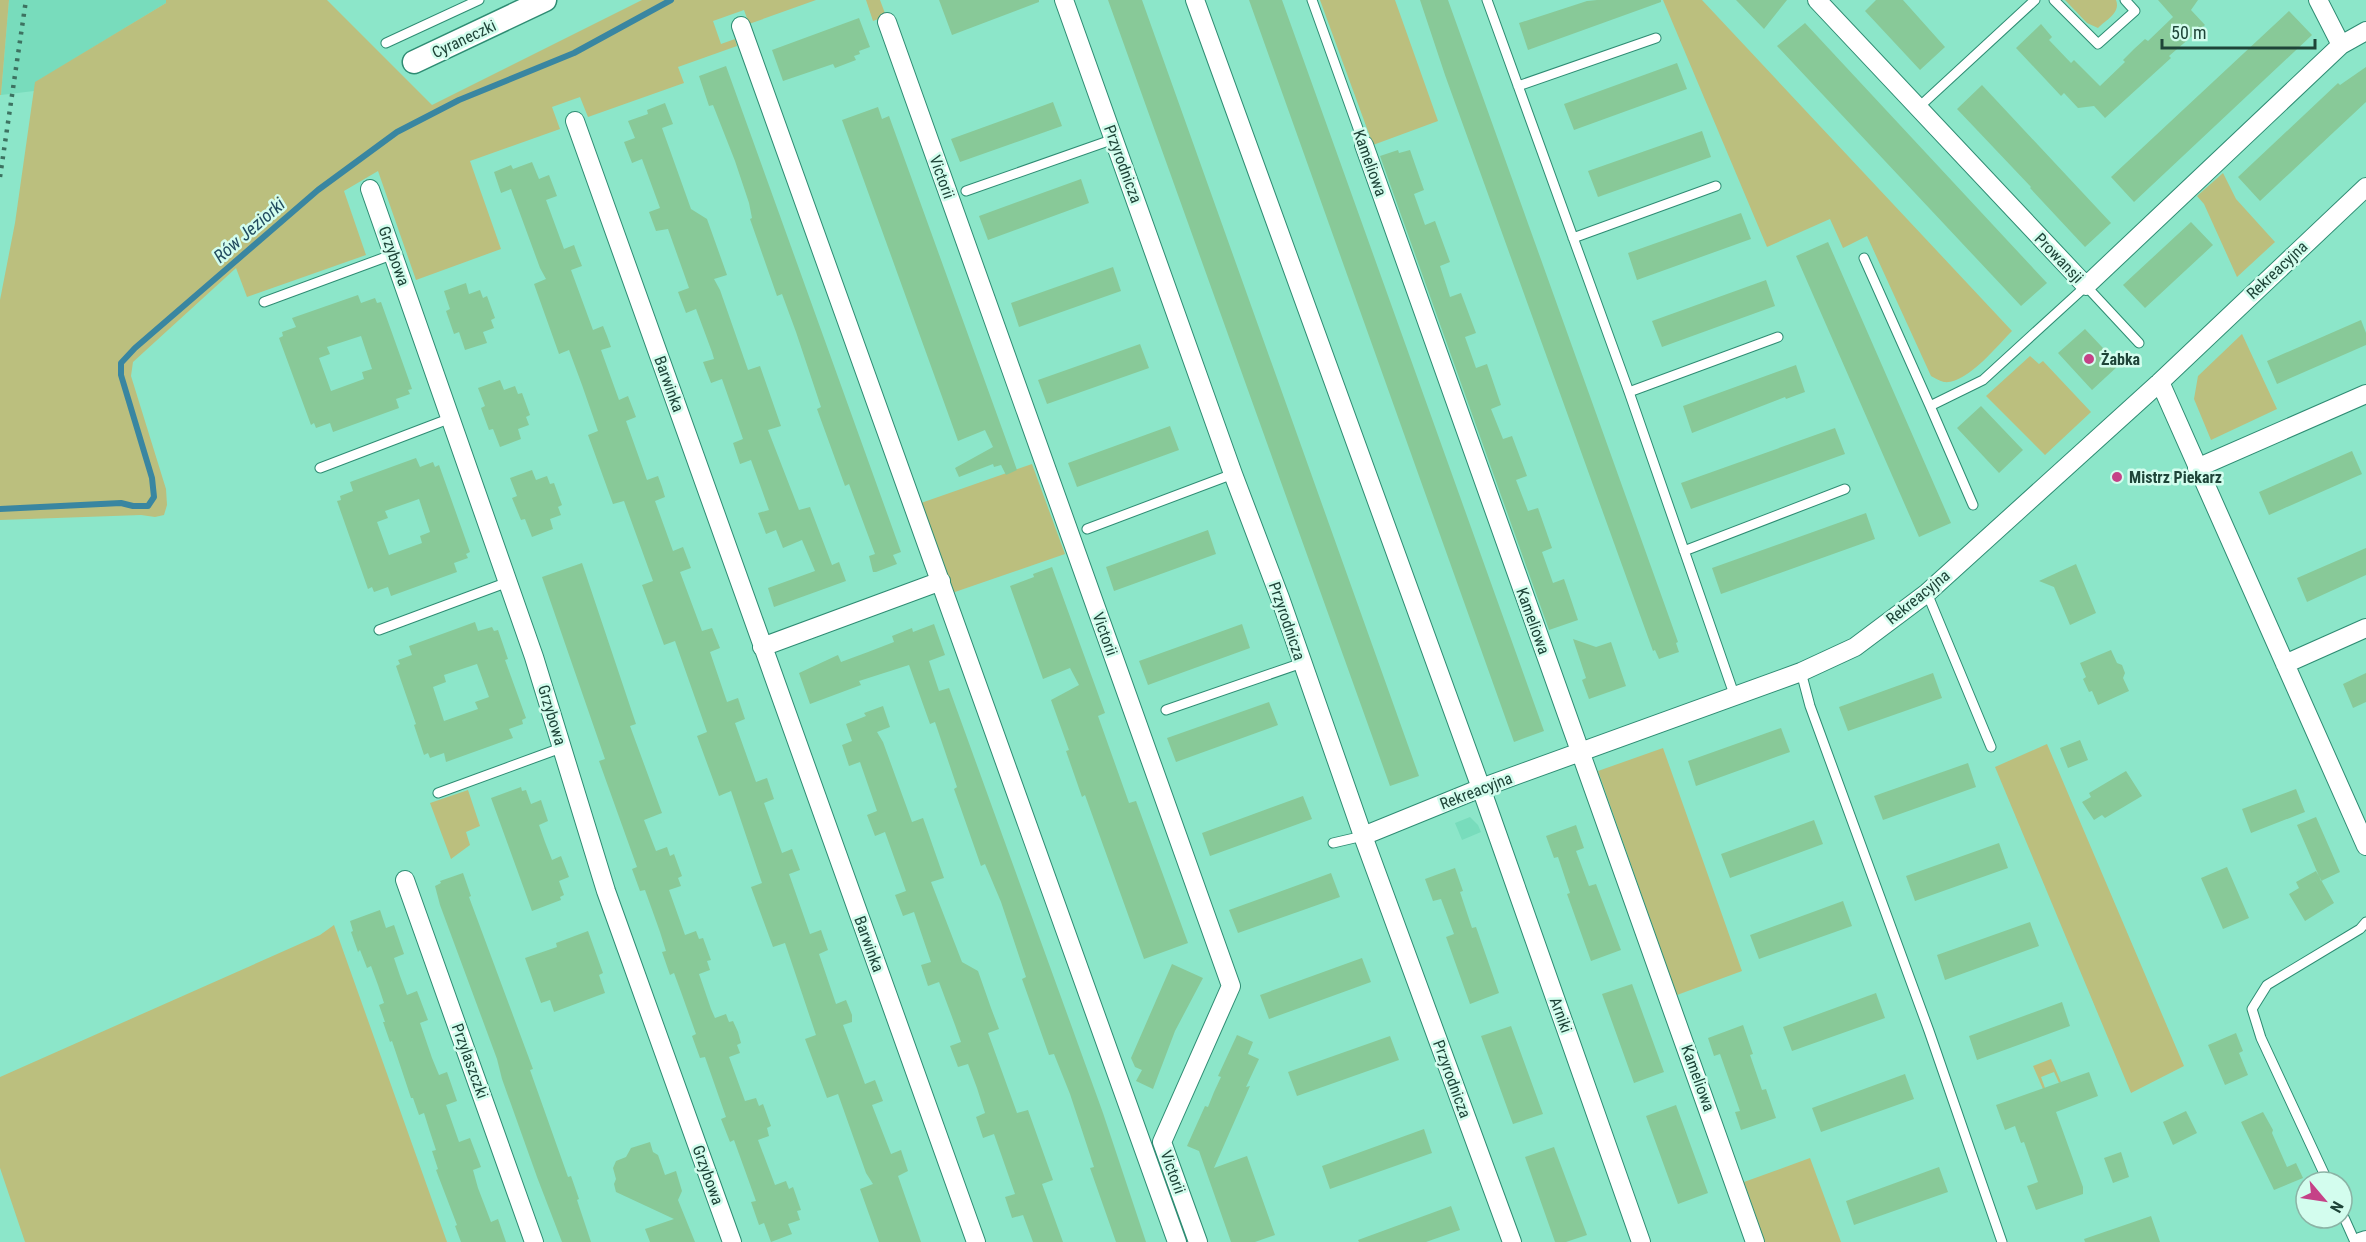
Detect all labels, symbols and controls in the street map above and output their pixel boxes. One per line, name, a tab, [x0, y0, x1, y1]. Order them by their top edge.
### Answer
scale bar	[2162, 12, 2315, 50]
street label: Cyraneczki	[429, 16, 499, 62]
text: 50 m	[2171, 22, 2206, 43]
street label: Przyrodnicza	[1100, 122, 1146, 206]
street label: Kameliowa	[1349, 127, 1391, 199]
street label: Victorii	[925, 153, 959, 201]
water label: Rów Jeziorki	[209, 193, 290, 267]
street label: Grzybowa	[374, 224, 414, 288]
street label: Prowansji	[2031, 229, 2087, 287]
street label: Rekreacyjna	[2243, 237, 2311, 303]
place label: Żabka	[2101, 350, 2141, 369]
marker: Żabka	[2082, 352, 2096, 366]
street label: Barwinka	[650, 353, 688, 415]
place label: Mistrz Piekarz	[2129, 468, 2222, 487]
marker: Mistrz Piekarz	[2110, 470, 2124, 484]
street label: Rekreacyjna	[1882, 566, 1954, 628]
street label: Przyrodnicza	[1265, 579, 1309, 663]
street label: Kameliowa	[1512, 585, 1554, 657]
street label: Victorii	[1088, 610, 1122, 658]
street label: Grzybowa	[534, 683, 570, 747]
street label: Rekreacyjna	[1437, 768, 1515, 814]
street label: Barwinka	[850, 913, 888, 975]
street label: Arniki	[1546, 995, 1576, 1035]
street label: Przylaszczki	[448, 1021, 492, 1101]
street label: Przyrodnicza	[1429, 1037, 1475, 1121]
street label: Kameliowa	[1677, 1042, 1719, 1114]
street label: Grzybowa	[688, 1143, 728, 1207]
street label: Victorii	[1156, 1148, 1190, 1196]
north arrow	[2294, 1170, 2354, 1230]
text: N	[2326, 1198, 2347, 1216]

